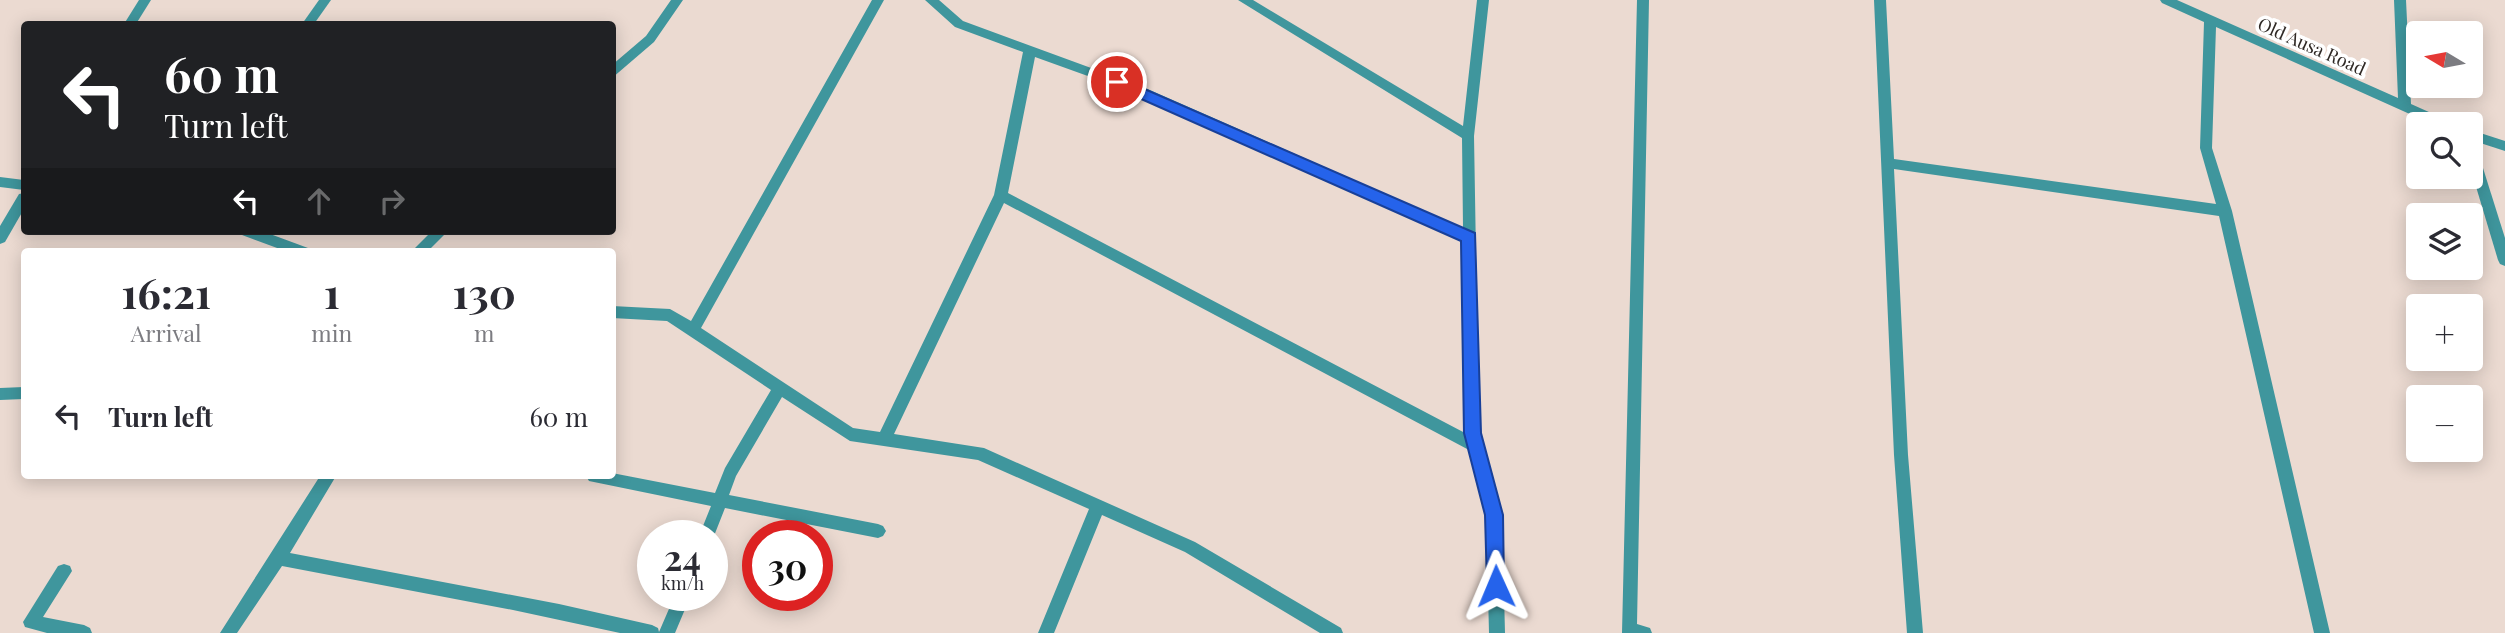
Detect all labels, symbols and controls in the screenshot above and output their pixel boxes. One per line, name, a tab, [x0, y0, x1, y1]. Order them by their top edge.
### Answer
street label: Old Ausa Road	[2254, 11, 2370, 81]
north arrow	[2406, 21, 2483, 98]
map controls	[2406, 21, 2483, 462]
text: 60 m	[164, 40, 279, 105]
icon: left	[49, 49, 140, 140]
pin	[1087, 52, 1147, 112]
icon: arrive	[1098, 63, 1136, 101]
text: Turn left	[164, 103, 288, 146]
button: search	[2406, 112, 2483, 189]
icon: left	[227, 182, 265, 220]
icon: ahead	[300, 182, 338, 220]
icon: right	[373, 182, 411, 220]
button: layers	[2406, 203, 2483, 280]
text: 16:21	[121, 264, 211, 320]
text: 1	[324, 264, 340, 320]
text: 130	[452, 264, 516, 320]
button: +	[2406, 294, 2483, 371]
text: Arrival	[131, 317, 202, 348]
text: min	[311, 317, 352, 348]
text: m	[474, 317, 494, 348]
button: −	[2406, 385, 2483, 462]
icon: left	[49, 397, 87, 435]
text: Turn left	[108, 399, 213, 434]
text: 60 m	[529, 399, 588, 434]
speed limit sign: 30	[742, 520, 833, 611]
text: 24	[664, 533, 701, 580]
position arrow	[1459, 549, 1533, 623]
text: km/h	[661, 571, 704, 595]

